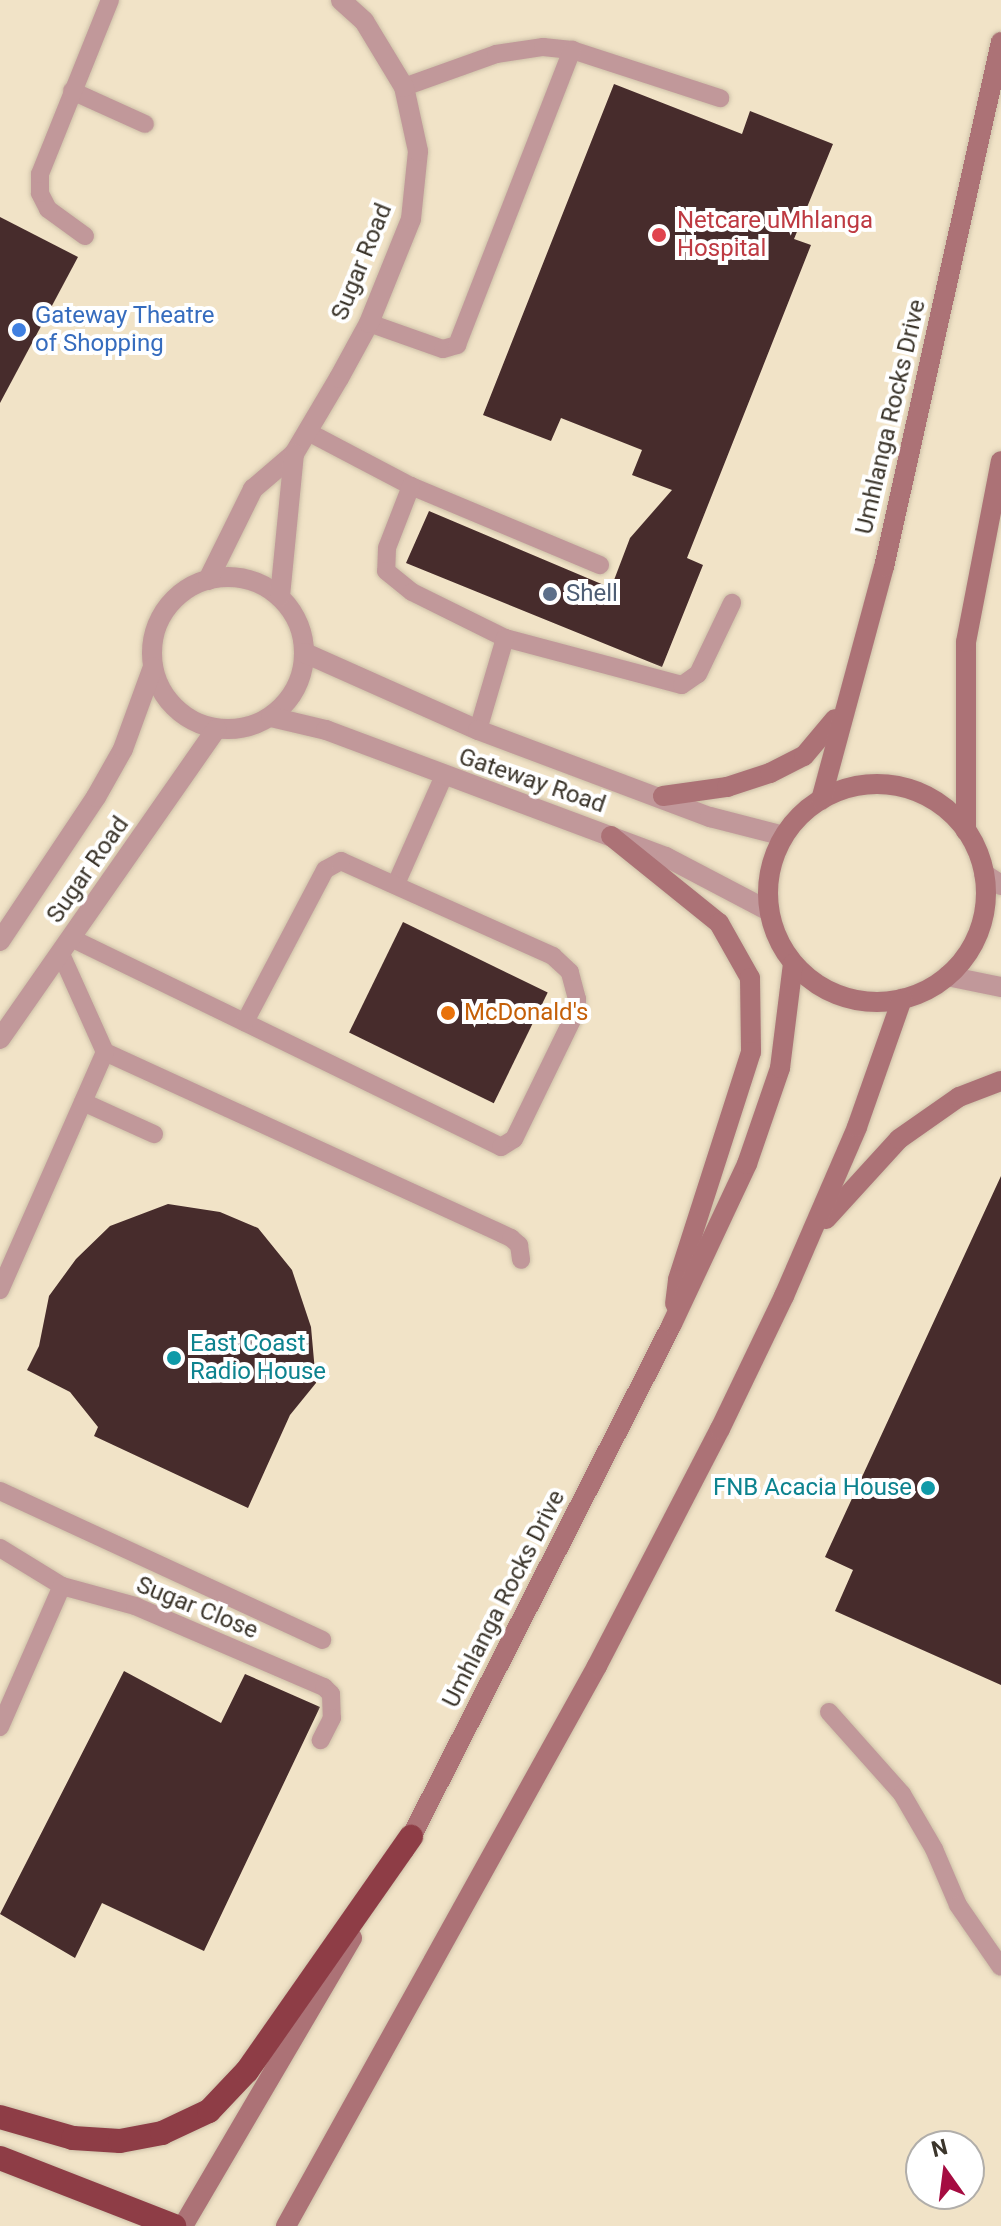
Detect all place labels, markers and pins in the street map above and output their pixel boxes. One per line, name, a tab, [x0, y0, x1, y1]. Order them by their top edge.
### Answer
place label: Netcare uMhlanga Hospital	[677, 207, 873, 263]
marker: Netcare uMhlanga Hospital	[648, 224, 670, 246]
place label: Gateway Theatre of Shopping	[35, 302, 215, 358]
marker: Gateway Theatre of Shopping	[10, 321, 28, 339]
place label: Shell	[566, 580, 618, 608]
marker: Shell	[541, 585, 559, 603]
place label: McDonald's	[464, 999, 588, 1027]
marker: McDonald's	[439, 1004, 457, 1022]
place label: East Coast Radio House	[190, 1330, 326, 1386]
marker: East Coast Radio House	[165, 1349, 183, 1367]
place label: FNB Acacia House	[713, 1474, 912, 1502]
marker: FNB Acacia House	[919, 1479, 937, 1497]

